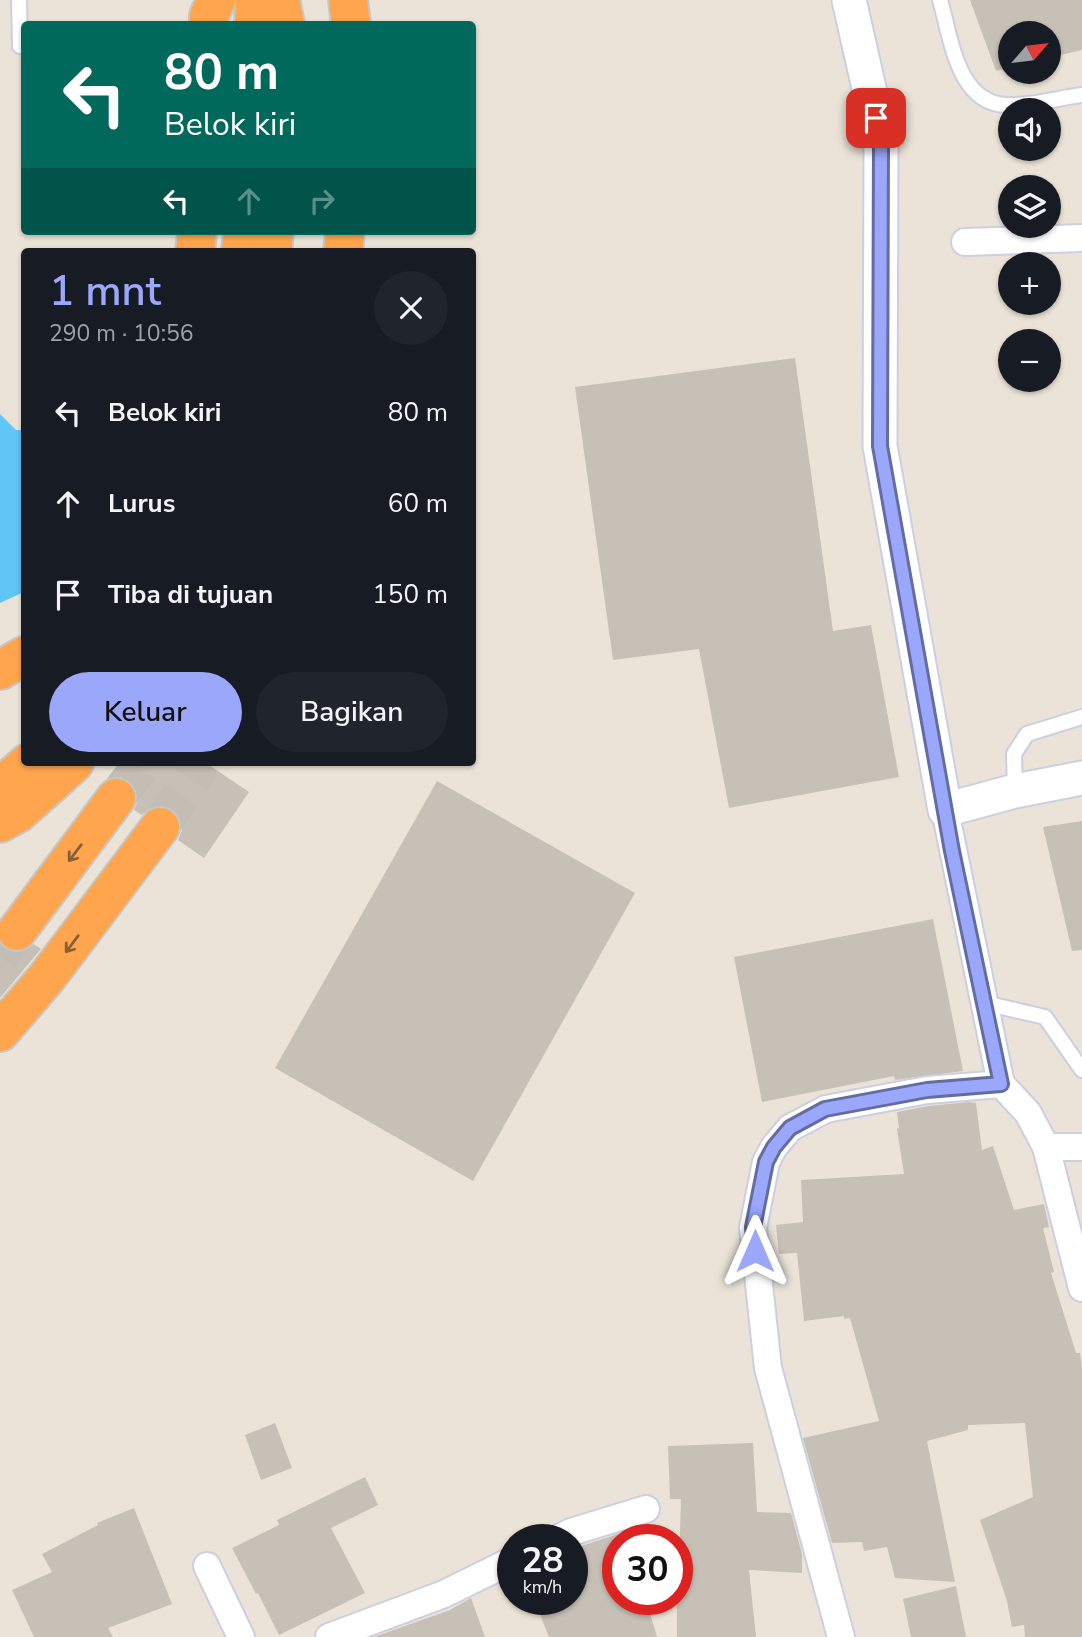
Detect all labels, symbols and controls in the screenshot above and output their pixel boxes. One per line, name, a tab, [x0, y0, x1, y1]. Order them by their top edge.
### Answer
north arrow	[998, 21, 1060, 84]
map controls	[998, 21, 1061, 392]
text: 80 m	[164, 39, 279, 106]
icon: left	[49, 49, 140, 140]
pin	[846, 88, 906, 148]
button: sound	[998, 98, 1061, 161]
icon: arrive	[857, 99, 895, 137]
text: Belok kiri	[164, 103, 296, 146]
button: layers	[998, 175, 1061, 238]
icon: left	[157, 182, 195, 220]
icon: ahead	[230, 182, 268, 220]
icon: right	[303, 182, 341, 220]
button: +	[998, 252, 1061, 315]
text: 1 mnt	[49, 263, 161, 320]
button: close	[374, 271, 448, 345]
text: 290 m · 10:56	[49, 318, 194, 349]
button: −	[998, 329, 1061, 392]
icon: left	[49, 394, 87, 432]
text: Belok kiri	[108, 395, 221, 430]
text: 80 m	[388, 395, 448, 430]
icon: ahead	[49, 485, 87, 523]
text: Lurus	[108, 486, 175, 521]
text: 60 m	[388, 486, 448, 521]
icon: arrive	[49, 576, 87, 614]
text: Tiba di tujuan	[108, 577, 273, 612]
text: 150 m	[372, 577, 448, 612]
button: Keluar	[49, 672, 242, 752]
button: Bagikan	[256, 672, 448, 752]
one-way arrow	[68, 843, 82, 862]
one-way arrow	[64, 934, 79, 953]
position arrow	[718, 1214, 792, 1288]
speed limit sign: 30	[602, 1524, 693, 1615]
text: 28	[521, 1537, 564, 1584]
text: km/h	[523, 1575, 562, 1599]

